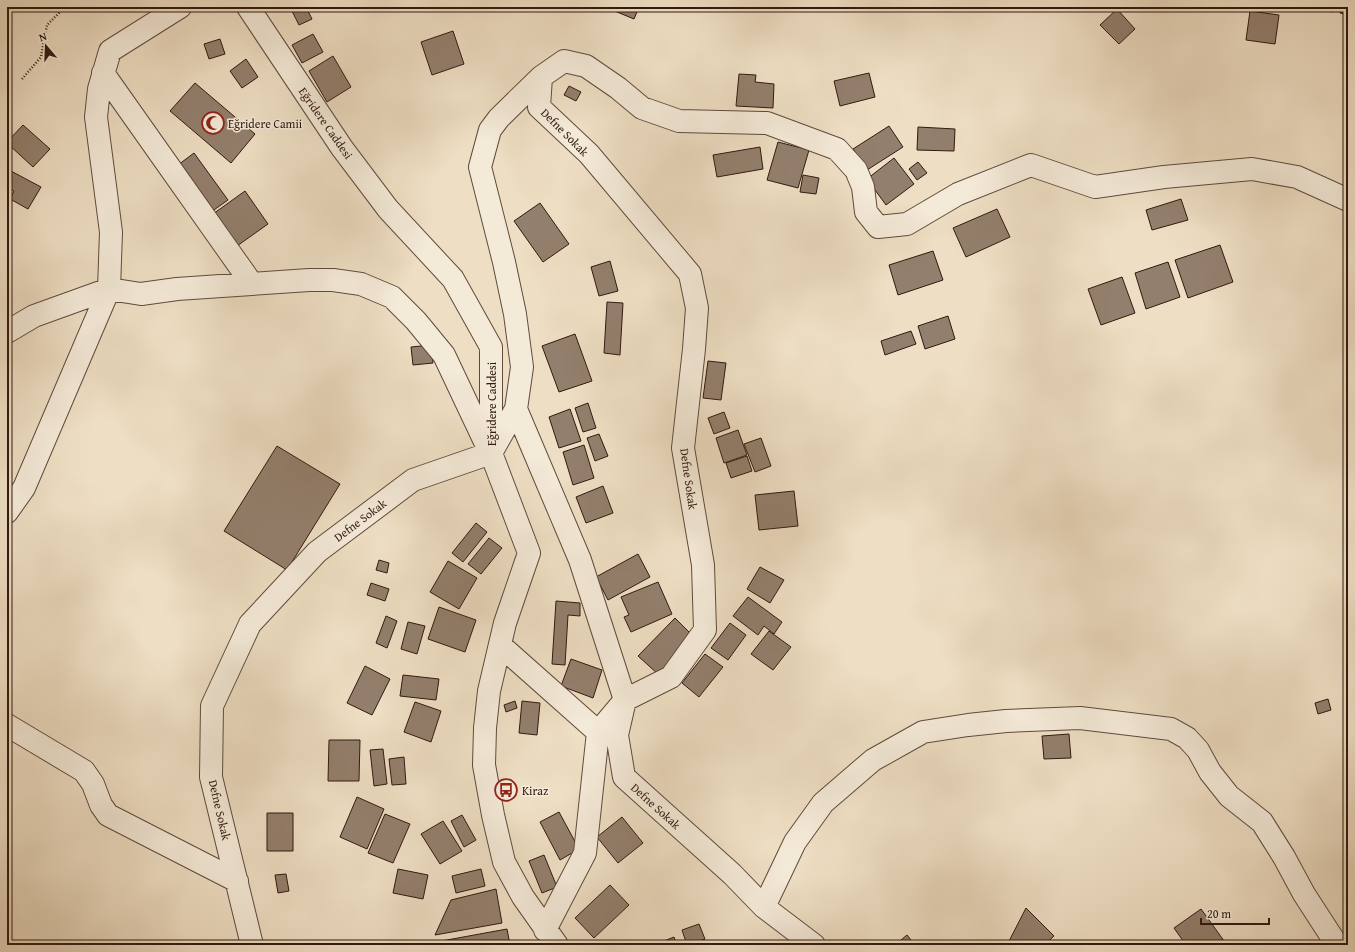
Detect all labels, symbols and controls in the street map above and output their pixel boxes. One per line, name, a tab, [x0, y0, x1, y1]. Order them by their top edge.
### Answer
north arrow	[26, 26, 66, 66]
text: N	[37, 28, 49, 45]
street label: Eğridere Caddesi	[295, 84, 357, 163]
street label: Defne Sokak	[537, 104, 593, 160]
mosque icon: Eğridere Camii	[200, 110, 226, 136]
place label: Eğridere Camii	[228, 115, 303, 132]
street label: Eğridere Caddesi	[483, 361, 500, 446]
street label: Defne Sokak	[676, 447, 702, 512]
street label: Defne Sokak	[330, 494, 390, 545]
bus stop icon: Kiraz	[493, 777, 519, 803]
street label: Defne Sokak	[205, 778, 235, 843]
street label: Defne Sokak	[627, 779, 685, 834]
place label: Kiraz	[522, 782, 548, 799]
scale bar	[1201, 900, 1269, 926]
text: 20 m	[1207, 905, 1231, 922]

